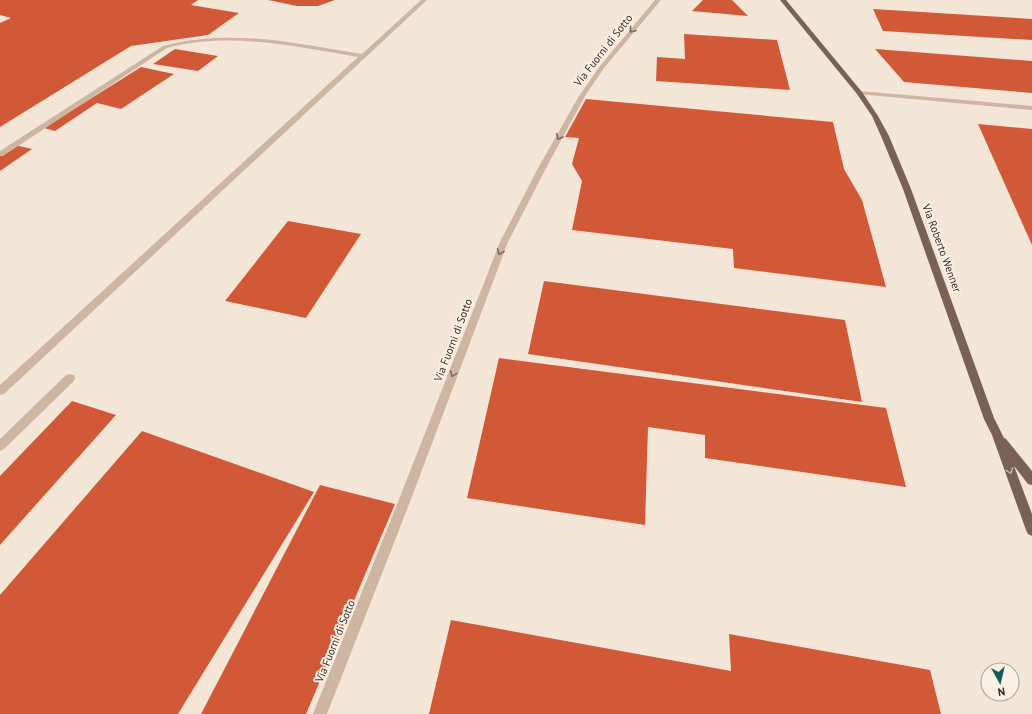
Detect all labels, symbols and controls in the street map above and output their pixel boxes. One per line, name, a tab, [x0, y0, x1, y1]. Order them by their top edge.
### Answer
street label: Via Fuorni di Sotto	[570, 11, 636, 90]
one-way arrow	[630, 25, 637, 32]
one-way arrow	[557, 133, 564, 140]
street label: Via Roberto Wenner	[919, 201, 965, 294]
one-way arrow	[497, 248, 505, 256]
street label: Via Fuorni di Sotto	[430, 297, 475, 384]
one-way arrow	[450, 370, 458, 377]
one-way arrow	[1006, 468, 1014, 475]
street label: Via Fuorni di Sotto	[312, 598, 358, 685]
north arrow	[980, 662, 1020, 702]
text: N	[997, 684, 1006, 699]

